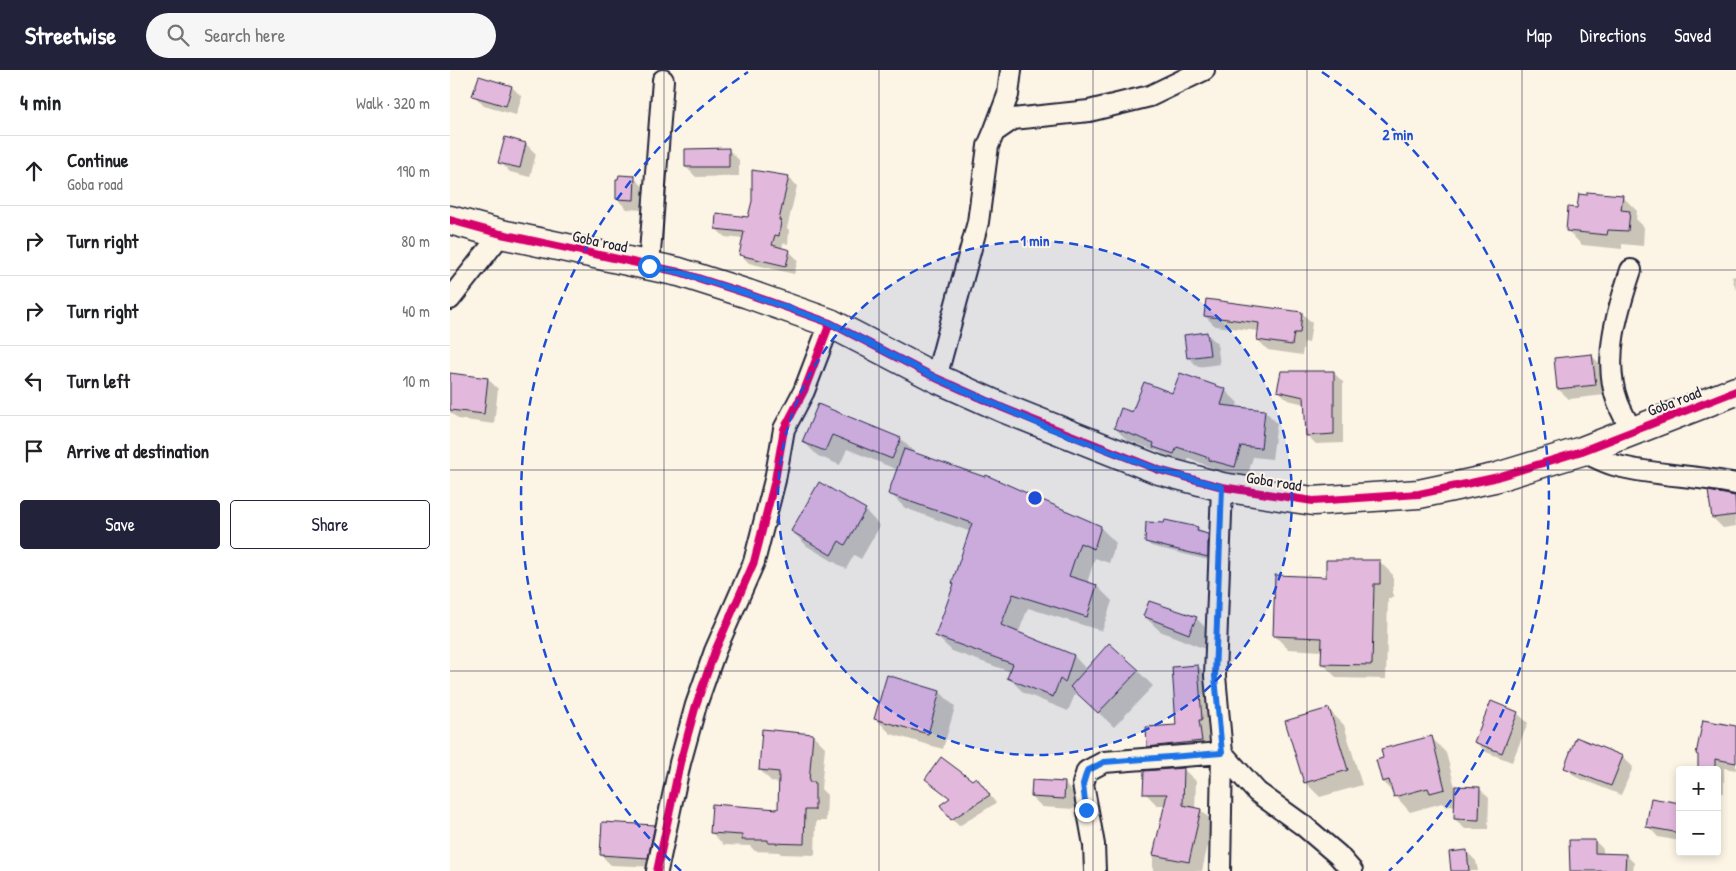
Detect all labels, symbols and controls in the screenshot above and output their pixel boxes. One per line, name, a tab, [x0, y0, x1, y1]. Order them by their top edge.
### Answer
search box	[146, 13, 496, 58]
text: Streetwise	[25, 19, 116, 51]
icon: search	[164, 21, 192, 49]
text: Search here	[204, 22, 285, 48]
text: Map	[1527, 23, 1552, 48]
text: Directions	[1580, 23, 1646, 48]
text: Saved	[1674, 23, 1711, 48]
text: 4 min	[20, 88, 61, 117]
text: Walk · 320 m	[356, 92, 430, 114]
text: 2 min	[1383, 124, 1414, 145]
text: Continue	[67, 147, 128, 173]
icon: ahead	[20, 157, 48, 185]
text: 190 m	[397, 160, 430, 182]
text: Goba road	[67, 173, 123, 195]
street label: Goba road	[570, 224, 630, 258]
icon: right	[20, 227, 48, 255]
text: Turn right	[67, 228, 138, 254]
text: 80 m	[401, 230, 430, 252]
text: 1 min	[1020, 230, 1050, 251]
route start	[638, 255, 661, 278]
icon: right	[20, 297, 48, 325]
text: Turn right	[67, 298, 138, 324]
text: 40 m	[402, 300, 430, 322]
icon: left	[20, 367, 48, 395]
text: Turn left	[67, 368, 130, 394]
text: 10 m	[402, 370, 430, 392]
street label: Goba road	[1644, 381, 1704, 421]
icon: arrive	[20, 437, 48, 465]
text: Arrive at destination	[67, 438, 209, 464]
street label: Goba road	[1245, 466, 1303, 496]
centre of rings	[1026, 489, 1044, 507]
button: Save	[20, 500, 220, 549]
button: Share	[230, 500, 430, 549]
map controls	[1676, 766, 1721, 856]
button: +	[1676, 766, 1721, 811]
route end	[1075, 799, 1098, 822]
button: −	[1676, 811, 1721, 856]

